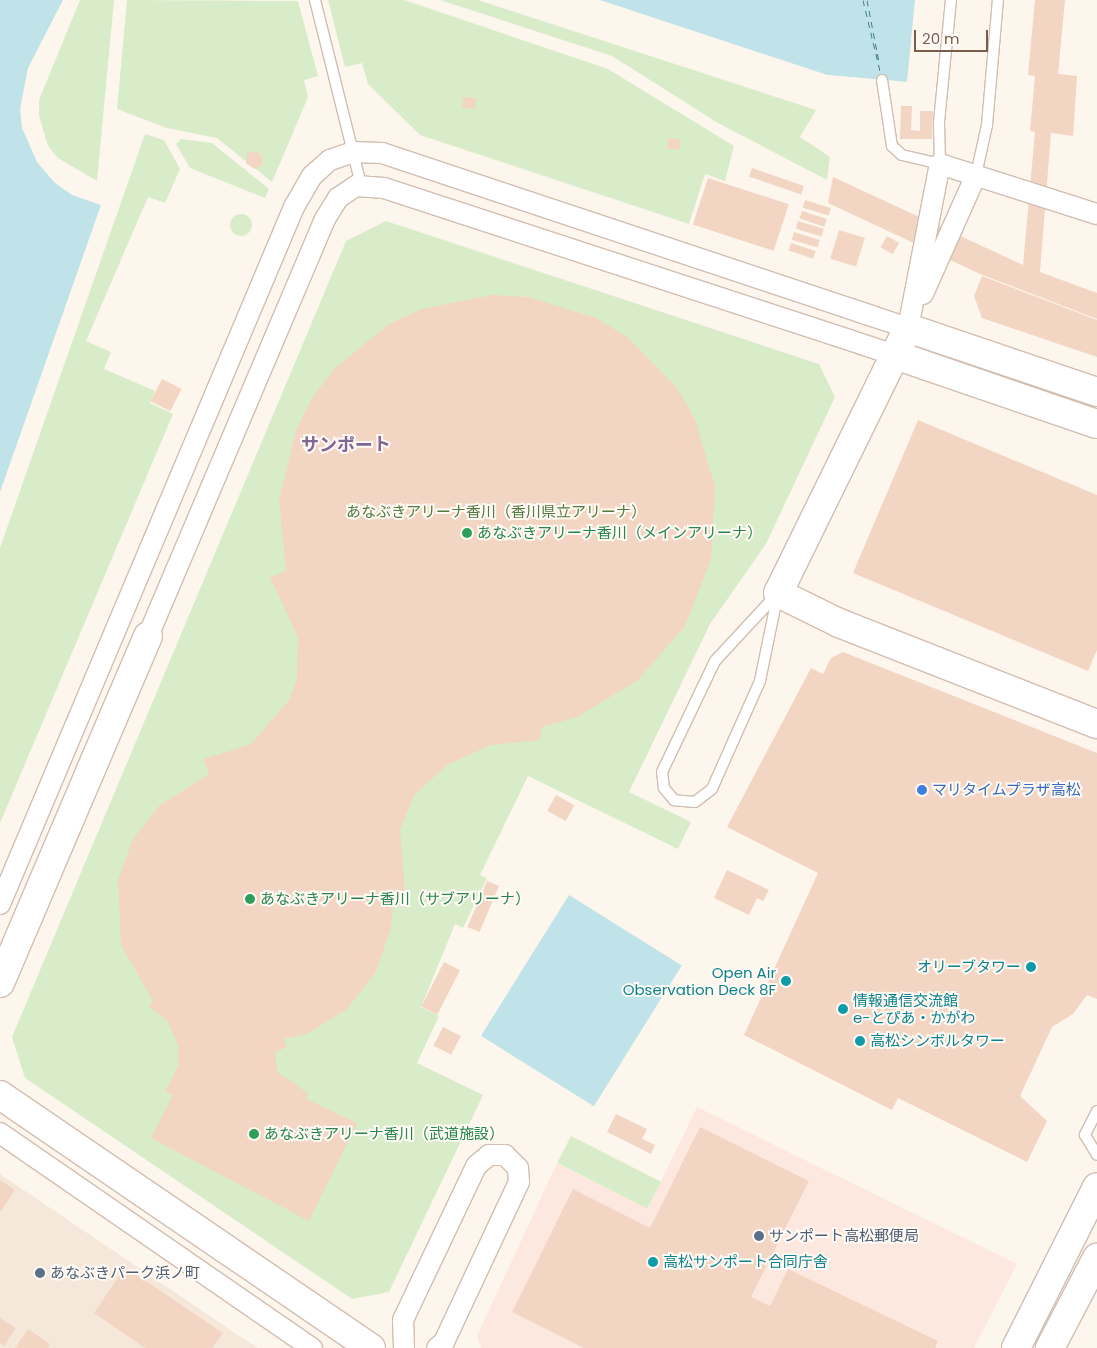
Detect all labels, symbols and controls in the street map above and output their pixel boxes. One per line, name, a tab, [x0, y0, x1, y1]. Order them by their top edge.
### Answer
scale bar	[917, 20, 991, 52]
text: 20 m	[922, 28, 960, 49]
district label: サンポート	[301, 434, 391, 456]
park label: あなぶきアリーナ香川（香川県立アリーナ）	[346, 503, 646, 521]
place label: あなぶきアリーナ香川（メインアリーナ）	[477, 524, 762, 542]
marker: あなぶきアリーナ香川（メインアリーナ）	[461, 527, 473, 539]
place label: マリタイムプラザ高松	[932, 781, 1082, 799]
marker: マリタイムプラザ高松	[916, 784, 928, 796]
place label: あなぶきアリーナ香川（サブアリーナ）	[260, 890, 530, 908]
marker: あなぶきアリーナ香川（サブアリーナ）	[244, 893, 256, 905]
place label: オリーブタワー	[916, 958, 1021, 976]
marker: オリーブタワー	[1025, 961, 1037, 973]
place label: Open Air Observation Deck 8F	[623, 963, 776, 998]
marker: Open Air Observation Deck 8F	[780, 975, 792, 987]
place label: 情報通信交流館 e-とぴあ・かがわ	[853, 991, 976, 1026]
marker: 情報通信交流館 e-とぴあ・かがわ	[837, 1003, 849, 1015]
place label: 高松シンボルタワー	[870, 1032, 1005, 1050]
marker: 高松シンボルタワー	[854, 1035, 866, 1047]
place label: あなぶきアリーナ香川（武道施設）	[264, 1125, 504, 1143]
marker: あなぶきアリーナ香川（武道施設）	[248, 1128, 260, 1140]
place label: サンポート高松郵便局	[769, 1227, 919, 1245]
marker: サンポート高松郵便局	[753, 1230, 765, 1242]
place label: 高松サンポート合同庁舎	[663, 1253, 828, 1271]
marker: 高松サンポート合同庁舎	[647, 1256, 659, 1268]
place label: あなぶきパーク浜ノ町	[50, 1264, 200, 1282]
marker: あなぶきパーク浜ノ町	[34, 1267, 46, 1279]

